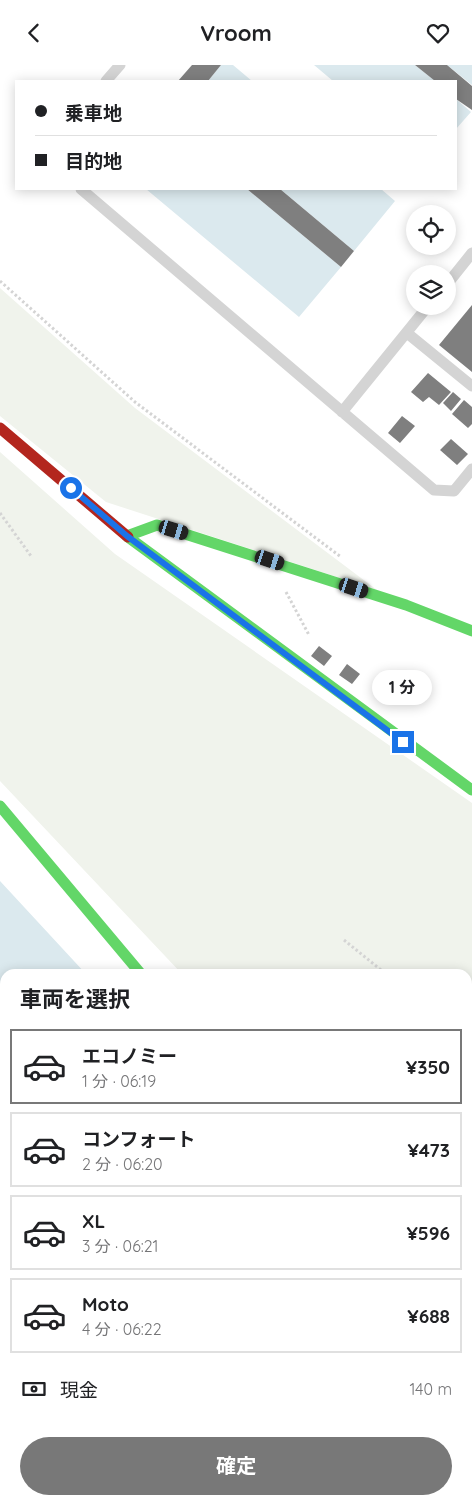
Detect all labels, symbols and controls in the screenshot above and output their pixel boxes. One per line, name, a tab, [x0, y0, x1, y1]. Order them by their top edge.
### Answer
icon: back	[20, 19, 48, 47]
text: Vroom	[200, 19, 272, 47]
icon: heart	[424, 19, 452, 47]
text: 乗車地	[65, 101, 122, 125]
text: 目的地	[65, 149, 122, 173]
map controls	[406, 205, 456, 315]
button: locate	[406, 205, 456, 255]
button: layers	[406, 265, 456, 315]
route start	[60, 477, 82, 499]
car	[157, 518, 190, 542]
car	[253, 548, 286, 572]
car	[337, 576, 370, 600]
callout: 1 分	[373, 669, 433, 705]
text: 1 分	[389, 677, 415, 697]
route end	[392, 731, 414, 753]
text: 車両を選択	[20, 985, 130, 1013]
icon: car	[22, 1044, 67, 1089]
text: エコノミー	[82, 1044, 177, 1068]
text: ¥350	[406, 1055, 450, 1079]
text: 1 分 · 06:19	[82, 1071, 156, 1091]
icon: car	[22, 1127, 67, 1172]
text: コンフォート	[82, 1127, 195, 1151]
text: ¥473	[407, 1138, 450, 1162]
text: 2 分 · 06:20	[82, 1154, 163, 1174]
text: XL	[82, 1209, 105, 1233]
icon: car	[22, 1210, 67, 1255]
text: ¥596	[406, 1221, 450, 1245]
text: 3 分 · 06:21	[82, 1236, 159, 1256]
text: Moto	[82, 1292, 129, 1316]
icon: car	[22, 1293, 67, 1338]
text: ¥688	[407, 1304, 450, 1328]
text: 4 分 · 06:22	[82, 1319, 162, 1339]
icon: cash	[20, 1375, 48, 1403]
text: 現金	[60, 1378, 98, 1402]
text: 140 m	[409, 1379, 452, 1399]
button: 確定	[20, 1437, 452, 1495]

